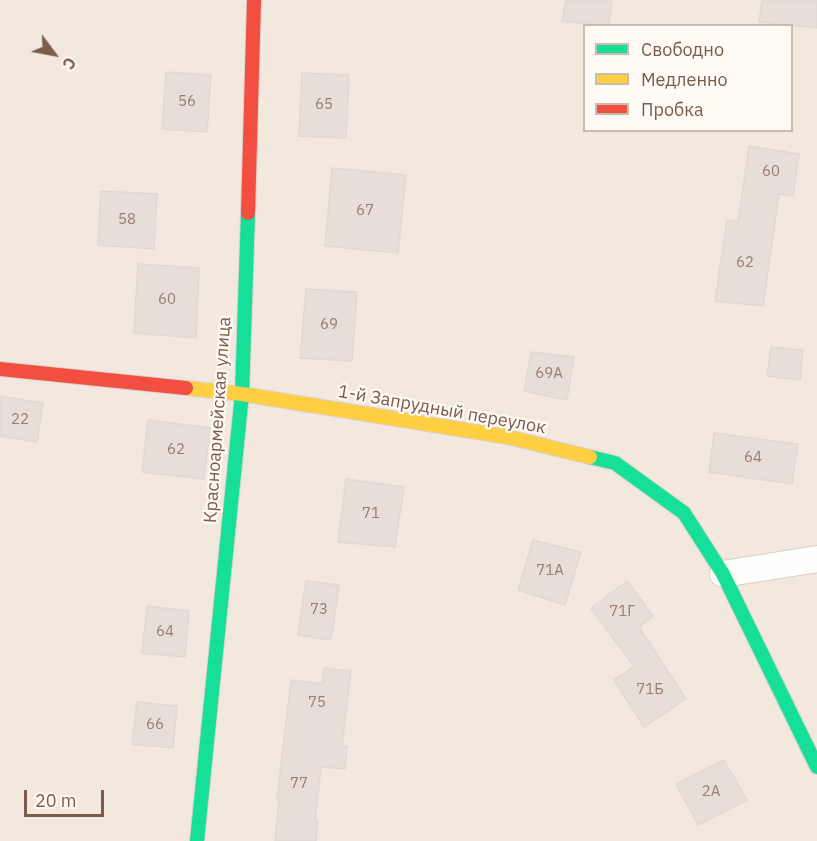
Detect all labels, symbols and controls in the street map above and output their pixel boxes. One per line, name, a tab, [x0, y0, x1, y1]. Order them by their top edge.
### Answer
north arrow	[24, 24, 84, 84]
legend	[583, 24, 793, 132]
text: Свободно	[641, 38, 724, 61]
text: С	[58, 54, 81, 73]
text: Медленно	[641, 68, 728, 91]
house number: 56	[178, 93, 196, 111]
house number: 65	[315, 96, 333, 114]
text: Пробка	[641, 98, 704, 121]
house number: 60	[762, 163, 780, 181]
house number: 67	[356, 202, 374, 220]
house number: 58	[118, 211, 136, 229]
house number: 62	[736, 254, 754, 272]
house number: 60	[158, 291, 176, 309]
street label: Красноармейская улица	[200, 316, 236, 524]
house number: 69	[320, 316, 338, 334]
house number: 69А	[535, 365, 563, 383]
street label: 1-й Запрудный переулок	[336, 381, 548, 439]
house number: 22	[11, 411, 29, 429]
house number: 62	[167, 441, 185, 459]
house number: 64	[744, 449, 762, 467]
house number: 71	[362, 505, 380, 523]
house number: 71А	[536, 562, 564, 580]
house number: 73	[310, 601, 328, 619]
house number: 71Г	[609, 603, 635, 621]
house number: 64	[156, 623, 174, 641]
house number: 71Б	[636, 681, 664, 699]
house number: 75	[308, 694, 326, 712]
house number: 66	[146, 716, 164, 734]
house number: 77	[290, 775, 308, 793]
scale bar	[27, 778, 106, 816]
house number: 2А	[702, 783, 720, 801]
text: 20 m	[35, 789, 77, 812]

